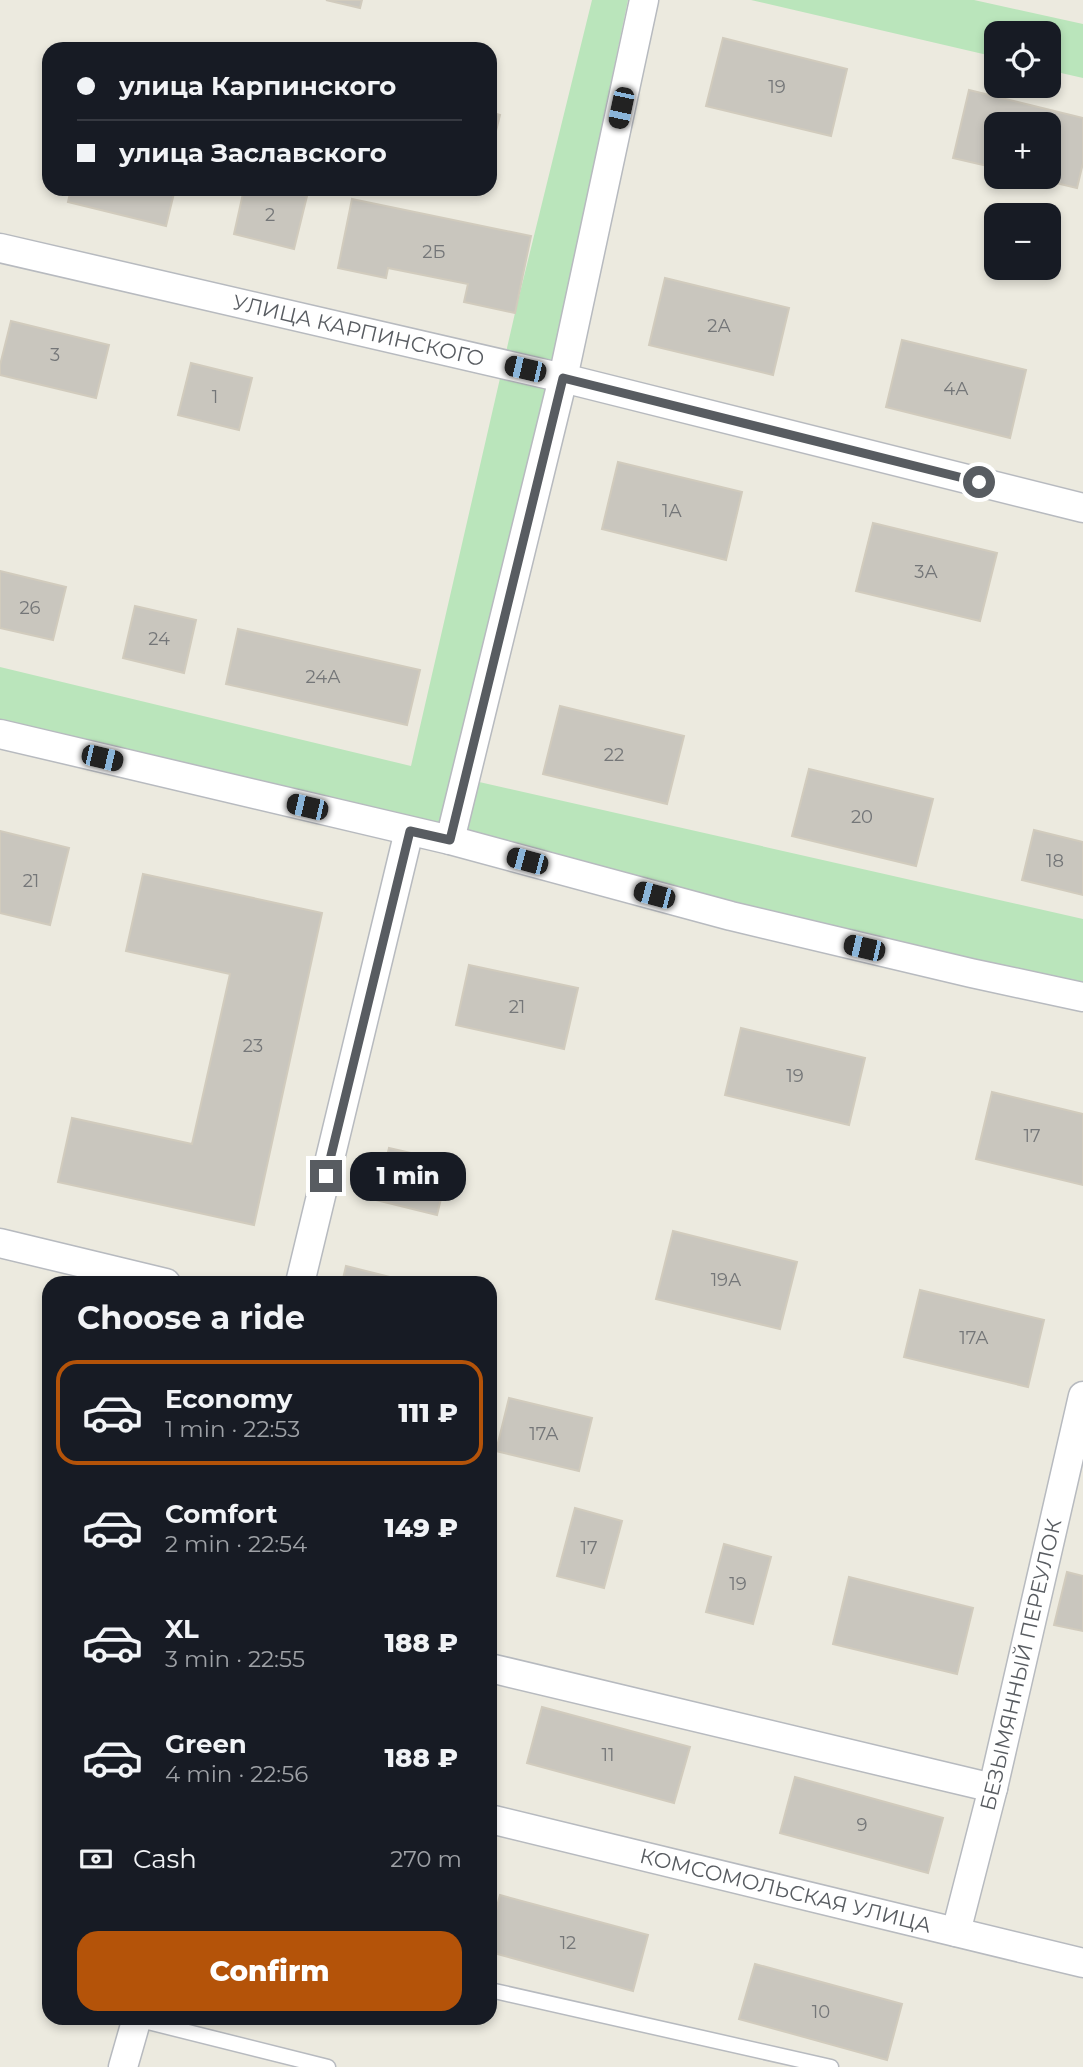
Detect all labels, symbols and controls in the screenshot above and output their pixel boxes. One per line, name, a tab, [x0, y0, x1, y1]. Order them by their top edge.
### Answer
map controls	[984, 21, 1061, 280]
button: locate	[984, 21, 1061, 98]
text: улица Карпинского	[119, 70, 396, 102]
house number: 19	[768, 76, 786, 98]
car	[607, 85, 636, 131]
button: +	[984, 112, 1061, 189]
text: улица Заславского	[119, 137, 387, 169]
button: −	[984, 203, 1061, 280]
house number: 2	[265, 204, 275, 226]
house number: 2Б	[422, 241, 446, 263]
street label: УЛИЦА КАРПИНСКОГО	[230, 289, 487, 371]
house number: 2А	[707, 315, 731, 337]
house number: 3	[50, 344, 60, 366]
car	[503, 354, 548, 384]
house number: 4А	[943, 378, 969, 400]
house number: 1	[212, 386, 218, 408]
route start	[963, 466, 995, 498]
house number: 1А	[662, 500, 683, 522]
house number: 3А	[914, 561, 938, 583]
house number: 26	[19, 597, 41, 619]
house number: 24	[148, 628, 170, 650]
house number: 24А	[305, 666, 341, 688]
car	[80, 743, 125, 773]
house number: 22	[604, 744, 624, 766]
car	[285, 792, 330, 822]
house number: 20	[851, 806, 873, 828]
car	[504, 845, 551, 877]
house number: 18	[1046, 850, 1064, 872]
house number: 21	[23, 870, 39, 892]
car	[631, 879, 678, 911]
car	[842, 933, 887, 963]
house number: 21	[509, 996, 525, 1018]
house number: 23	[243, 1035, 263, 1057]
house number: 19	[786, 1065, 804, 1087]
house number: 17	[1023, 1125, 1041, 1147]
callout: 1 min	[350, 1152, 466, 1200]
route end	[310, 1160, 342, 1192]
text: 1 min	[376, 1162, 440, 1190]
house number: 19А	[711, 1269, 742, 1291]
text: Choose a ride	[77, 1298, 305, 1337]
house number: 17А	[959, 1327, 989, 1349]
icon: car	[81, 1381, 144, 1444]
text: Economy	[165, 1383, 292, 1415]
text: 111 ₽	[398, 1397, 458, 1429]
text: 1 min · 22:53	[165, 1415, 300, 1443]
house number: 17А	[529, 1423, 559, 1445]
icon: car	[81, 1496, 144, 1559]
text: Comfort	[165, 1498, 277, 1530]
text: 149 ₽	[384, 1512, 458, 1544]
street label: БЕЗЫМЯННЫЙ ПЕРЕУЛОК	[975, 1516, 1066, 1813]
text: 2 min · 22:54	[165, 1530, 307, 1558]
house number: 17	[580, 1537, 598, 1559]
house number: 19	[729, 1573, 747, 1595]
icon: car	[81, 1611, 144, 1674]
text: XL	[165, 1613, 199, 1645]
text: 188 ₽	[385, 1627, 458, 1659]
text: 3 min · 22:55	[165, 1645, 305, 1673]
icon: car	[81, 1726, 144, 1789]
text: Green	[165, 1728, 247, 1760]
text: 188 ₽	[385, 1742, 458, 1774]
house number: 11	[602, 1744, 615, 1766]
text: 4 min · 22:56	[165, 1760, 308, 1788]
house number: 9	[857, 1814, 868, 1836]
icon: cash	[77, 1840, 115, 1878]
text: Cash	[133, 1843, 197, 1875]
street label: КОМСОМОЛЬСКАЯ УЛИЦА	[637, 1843, 934, 1938]
text: 270 m	[390, 1845, 462, 1873]
button: Confirm	[77, 1931, 462, 2011]
house number: 12	[560, 1932, 576, 1954]
house number: 10	[812, 2001, 830, 2023]

